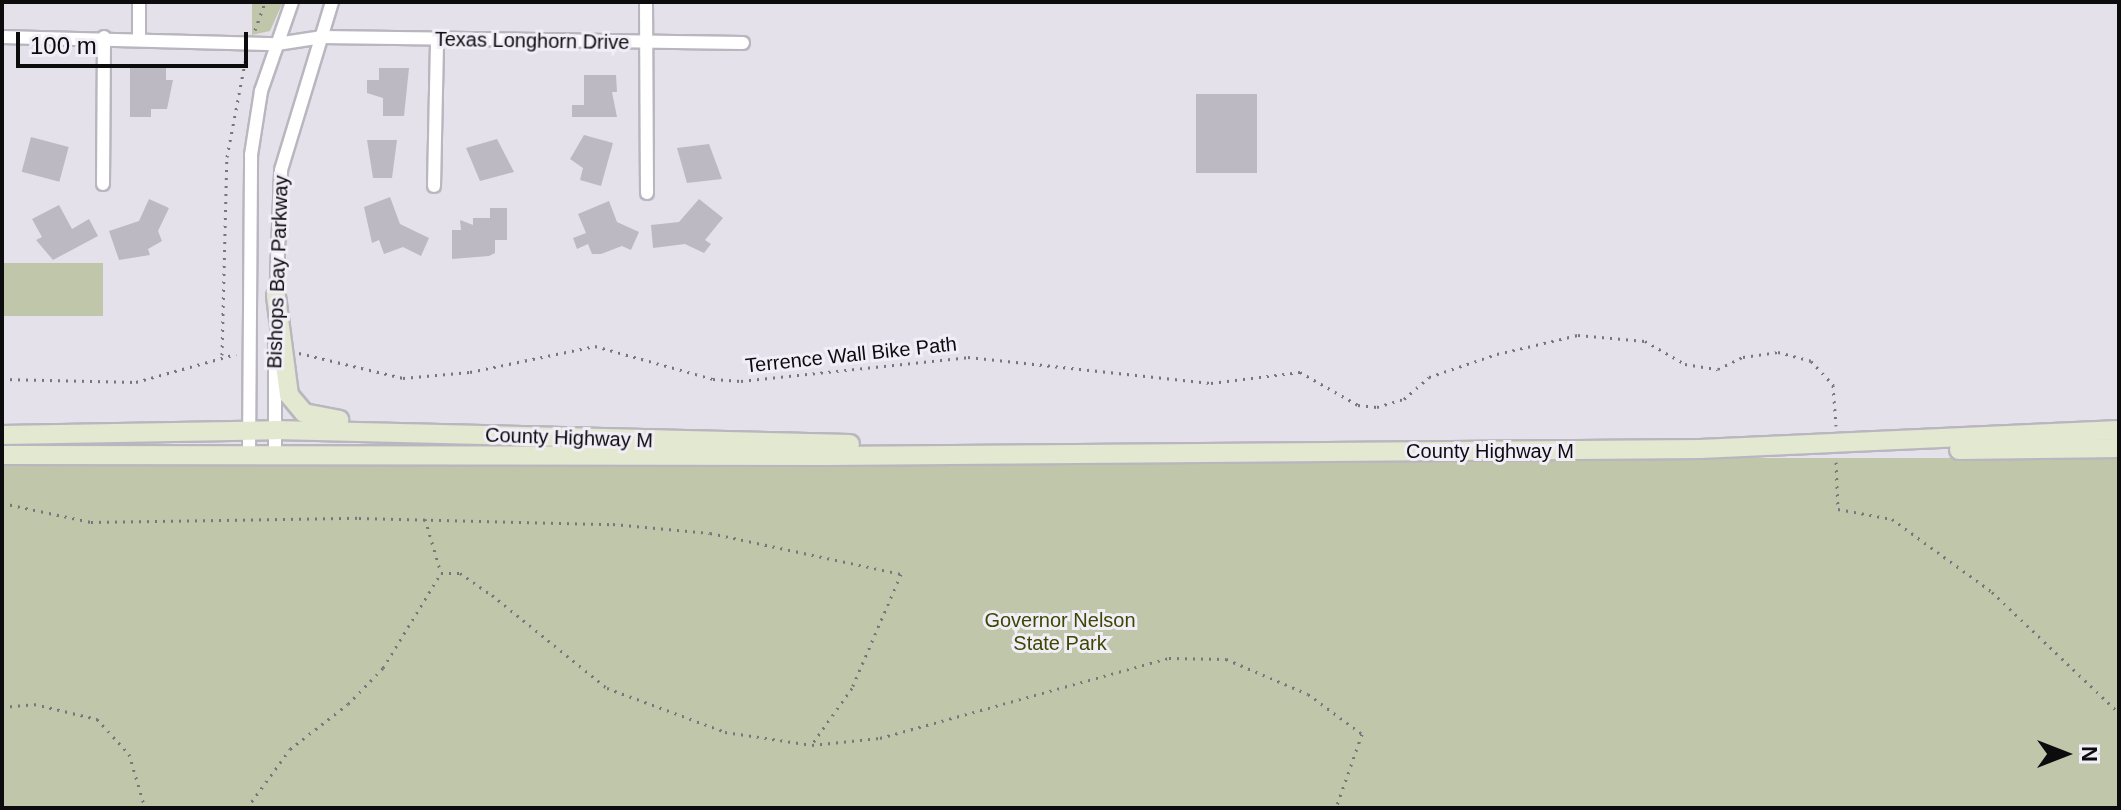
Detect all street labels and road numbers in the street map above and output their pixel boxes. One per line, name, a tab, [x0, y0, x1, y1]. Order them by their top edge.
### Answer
street label: Texas Longhorn Drive	[435, 27, 629, 55]
street label: Bishops Bay Parkway	[263, 175, 293, 369]
street label: Terrence Wall Bike Path	[744, 332, 958, 378]
street label: County Highway M	[485, 423, 653, 453]
street label: County Highway M	[1406, 439, 1574, 463]

